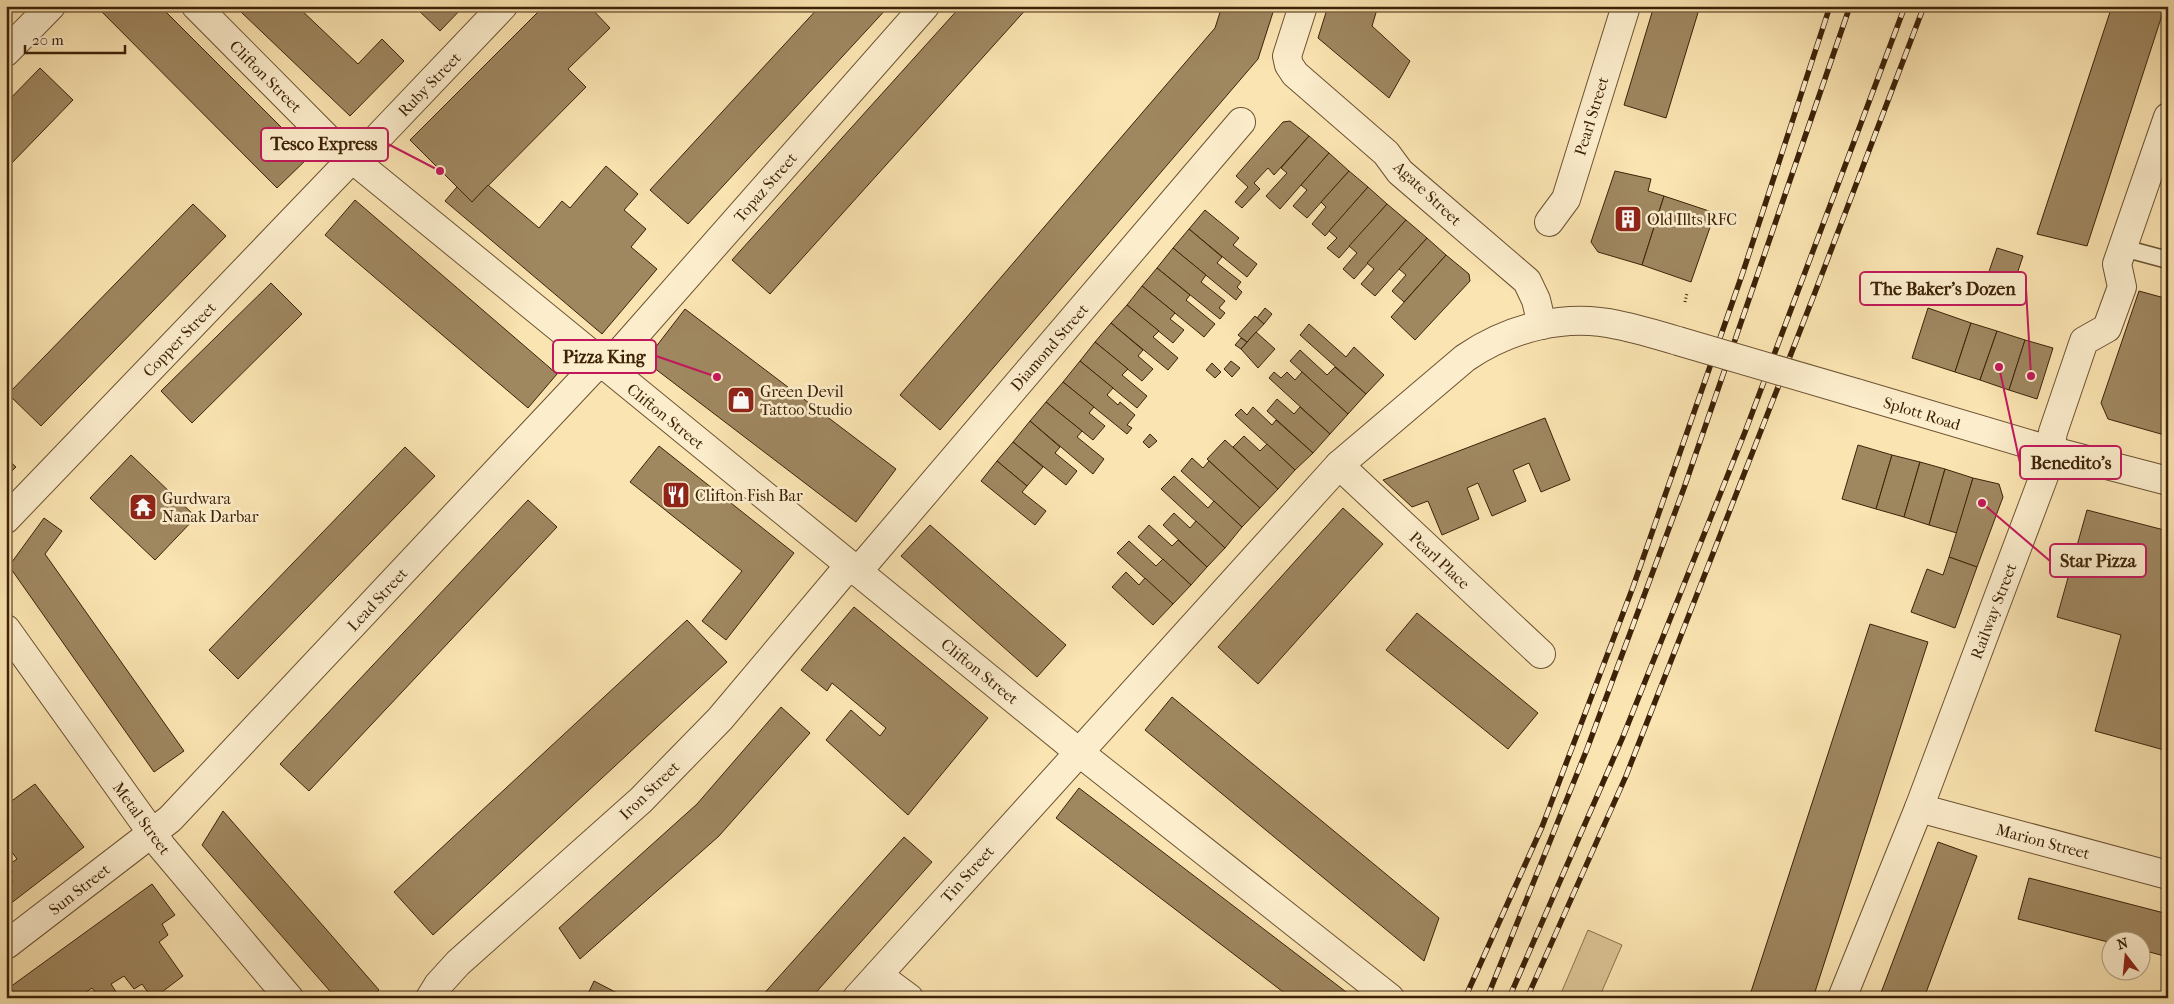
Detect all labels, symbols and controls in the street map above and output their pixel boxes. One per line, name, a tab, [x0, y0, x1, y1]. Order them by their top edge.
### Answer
scale bar	[25, 22, 125, 54]
text: 20 m	[32, 31, 64, 49]
street label: Clifton Street	[226, 36, 306, 116]
street label: Ruby Street	[394, 48, 465, 121]
street label: Pearl Street	[1570, 74, 1613, 158]
callout: Tesco Express	[261, 128, 388, 161]
text: Tesco Express	[270, 134, 378, 155]
street label: Topaz Street	[730, 148, 801, 226]
street label: Agate Street	[1389, 157, 1466, 230]
building icon: Old Illts RFC	[1613, 204, 1643, 234]
place label: Old Illts RFC	[1647, 210, 1737, 229]
callout: The Baker's Dozen	[1860, 272, 2026, 305]
text: The Baker's Dozen	[1869, 279, 2016, 300]
street label: Copper Street	[139, 298, 220, 381]
street label: Diamond Street	[1006, 300, 1093, 395]
callout: Pizza King	[553, 340, 656, 373]
text: Pizza King	[563, 347, 647, 368]
street label: Clifton Street	[623, 379, 708, 453]
place label: Green Devil Tattoo Studio	[760, 382, 852, 419]
shop icon: Green Devil Tattoo Studio	[726, 385, 756, 415]
street label: Splott Road	[1881, 393, 1963, 434]
callout: Benedito's	[2020, 446, 2121, 479]
text: Benedito's	[2031, 453, 2112, 474]
restaurant icon: Clifton Fish Bar	[661, 480, 691, 510]
place label: Clifton Fish Bar	[695, 486, 803, 505]
place label: Gurdwara Nanak Darbar	[162, 489, 259, 526]
temple icon: Gurdwara Nanak Darbar	[128, 492, 158, 522]
street label: Pearl Place	[1406, 528, 1474, 593]
callout: Star Pizza	[2050, 544, 2146, 577]
text: Star Pizza	[2060, 551, 2137, 572]
street label: Railway Street	[1966, 560, 2021, 662]
street label: Lead Street	[343, 564, 412, 635]
street label: Clifton Street	[937, 634, 1022, 708]
street label: Iron Street	[615, 757, 683, 824]
street label: Metal Street	[109, 778, 175, 859]
street label: Marion Street	[1994, 820, 2092, 863]
street label: Tin Street	[937, 842, 998, 907]
street label: Sun Street	[45, 860, 114, 919]
north arrow	[2102, 932, 2152, 982]
text: N	[2115, 934, 2130, 954]

